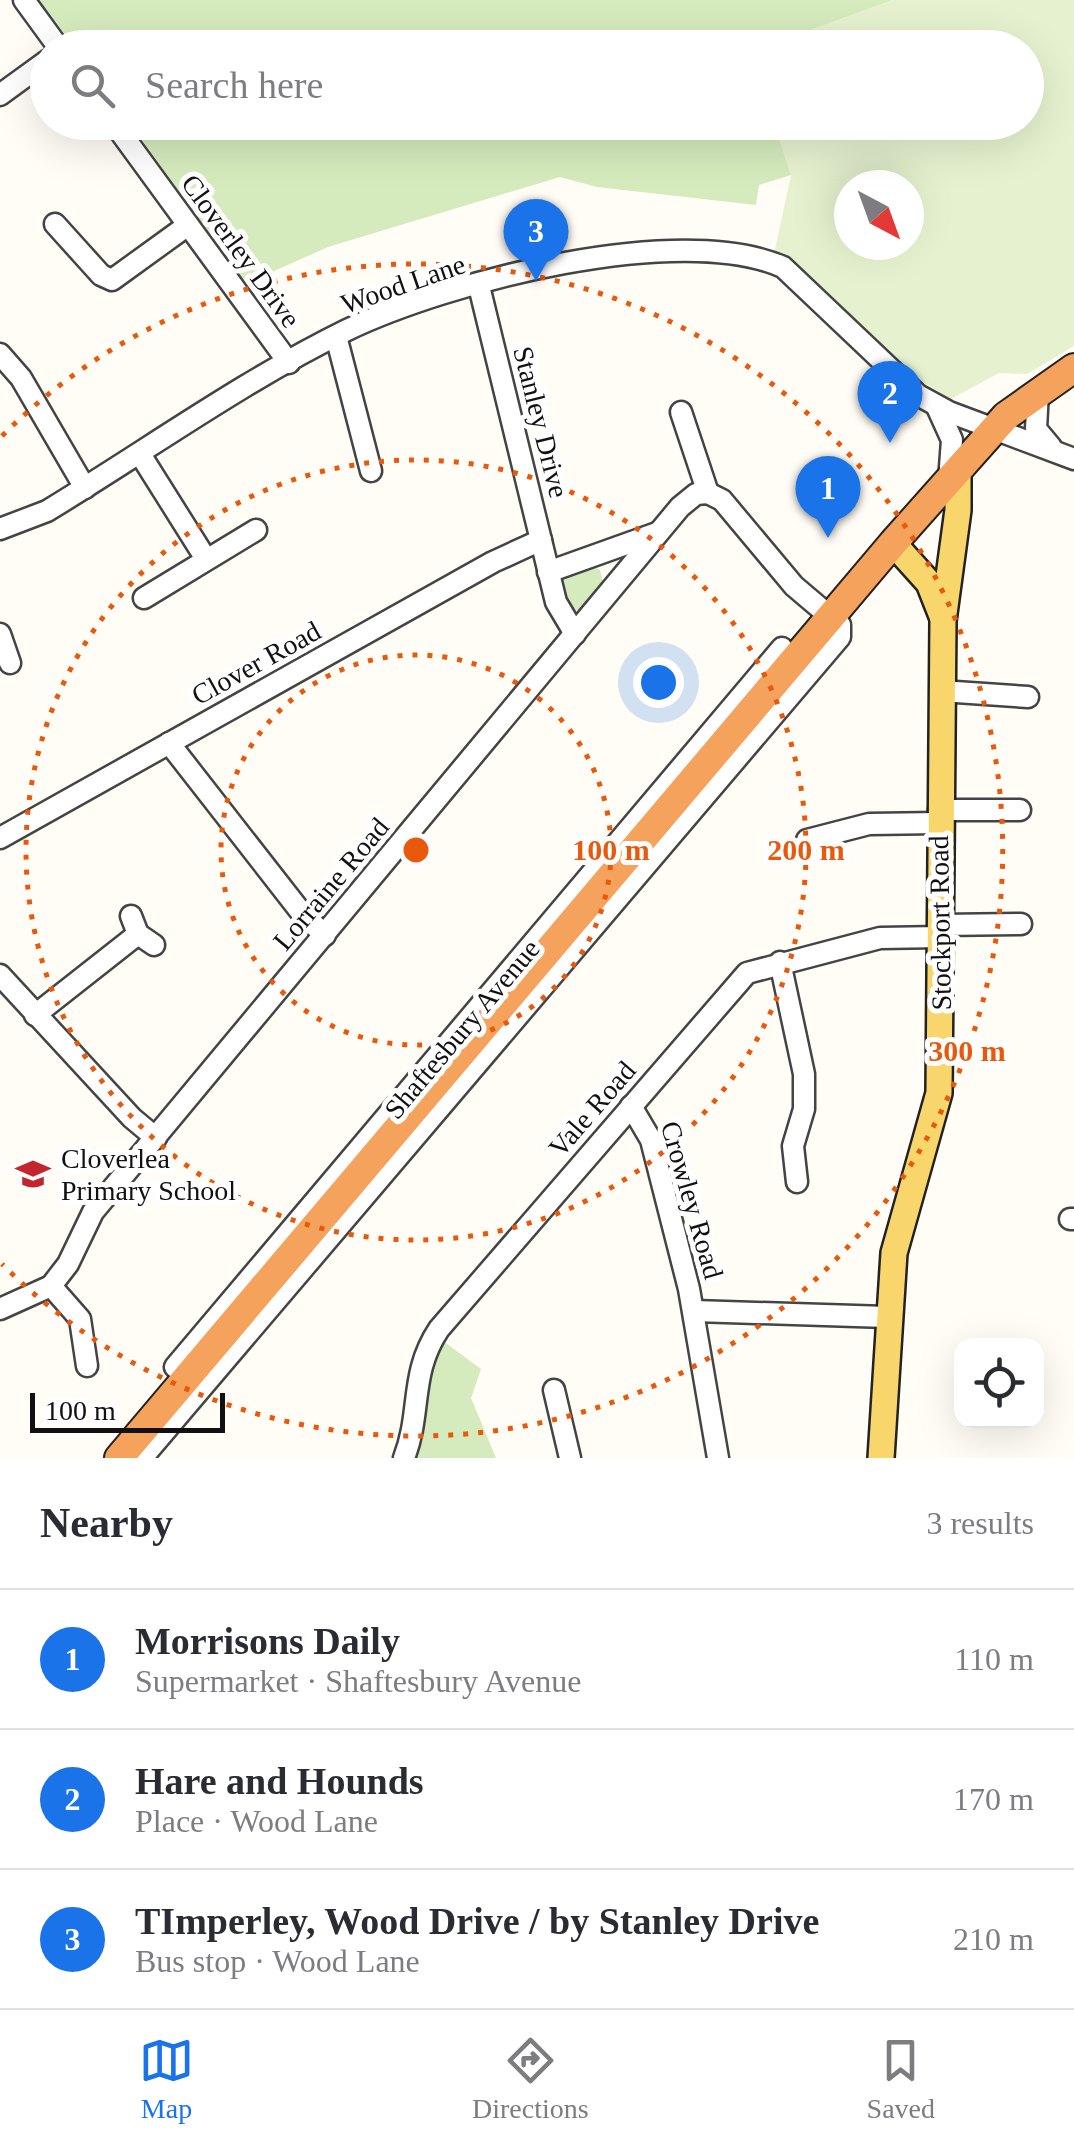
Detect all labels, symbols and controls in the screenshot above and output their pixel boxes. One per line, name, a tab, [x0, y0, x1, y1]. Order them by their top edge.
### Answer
search box	[30, 30, 1044, 140]
icon: search	[65, 58, 120, 113]
text: Search here	[145, 64, 323, 106]
street label: Cloverley Drive	[175, 169, 307, 333]
north arrow	[834, 170, 924, 260]
pin: 3	[504, 198, 568, 281]
street label: Wood Lane	[337, 248, 469, 320]
street label: Stanley Drive	[507, 343, 575, 501]
pin: 2	[858, 360, 922, 443]
pin: 1	[796, 456, 860, 538]
street label: Clover Road	[186, 615, 326, 711]
your location	[633, 657, 684, 708]
street label: Lorraine Road	[267, 812, 395, 956]
centre of rings	[398, 832, 434, 868]
text: 100 m	[572, 833, 650, 866]
text: 200 m	[767, 833, 845, 866]
street label: Stockport Road	[923, 835, 957, 1011]
street label: Shaftesbury Avenue	[378, 933, 546, 1125]
text: 300 m	[928, 1034, 1006, 1067]
street label: Vale Road	[542, 1055, 642, 1163]
street label: Crowley Road	[655, 1118, 729, 1282]
place label: Cloverlea Primary School	[61, 1143, 236, 1206]
school or university icon: Cloverlea Primary School	[14, 1155, 52, 1193]
map controls	[954, 1338, 1044, 1428]
button: locate	[954, 1338, 1044, 1428]
scale bar	[30, 1388, 225, 1432]
text: 100 m	[45, 1395, 116, 1426]
text: Nearby	[40, 1500, 173, 1546]
text: 3 results	[926, 1505, 1034, 1541]
text: Morrisons Daily	[135, 1620, 400, 1662]
text: 1	[65, 1641, 81, 1677]
text: 110 m	[954, 1641, 1034, 1677]
text: Supermarket · Shaftesbury Avenue	[135, 1663, 581, 1699]
text: Hare and Hounds	[135, 1760, 424, 1802]
text: 2	[65, 1781, 81, 1817]
text: 170 m	[953, 1781, 1034, 1817]
text: Place · Wood Lane	[135, 1803, 378, 1839]
text: TImperley, Wood Drive / by Stanley Drive	[135, 1900, 819, 1942]
text: 3	[65, 1921, 81, 1957]
text: 210 m	[953, 1921, 1034, 1957]
text: Bus stop · Wood Lane	[135, 1943, 420, 1979]
tab: Map	[139, 2033, 194, 2125]
tab: Directions	[472, 2033, 589, 2125]
tab: Saved	[867, 2033, 935, 2125]

